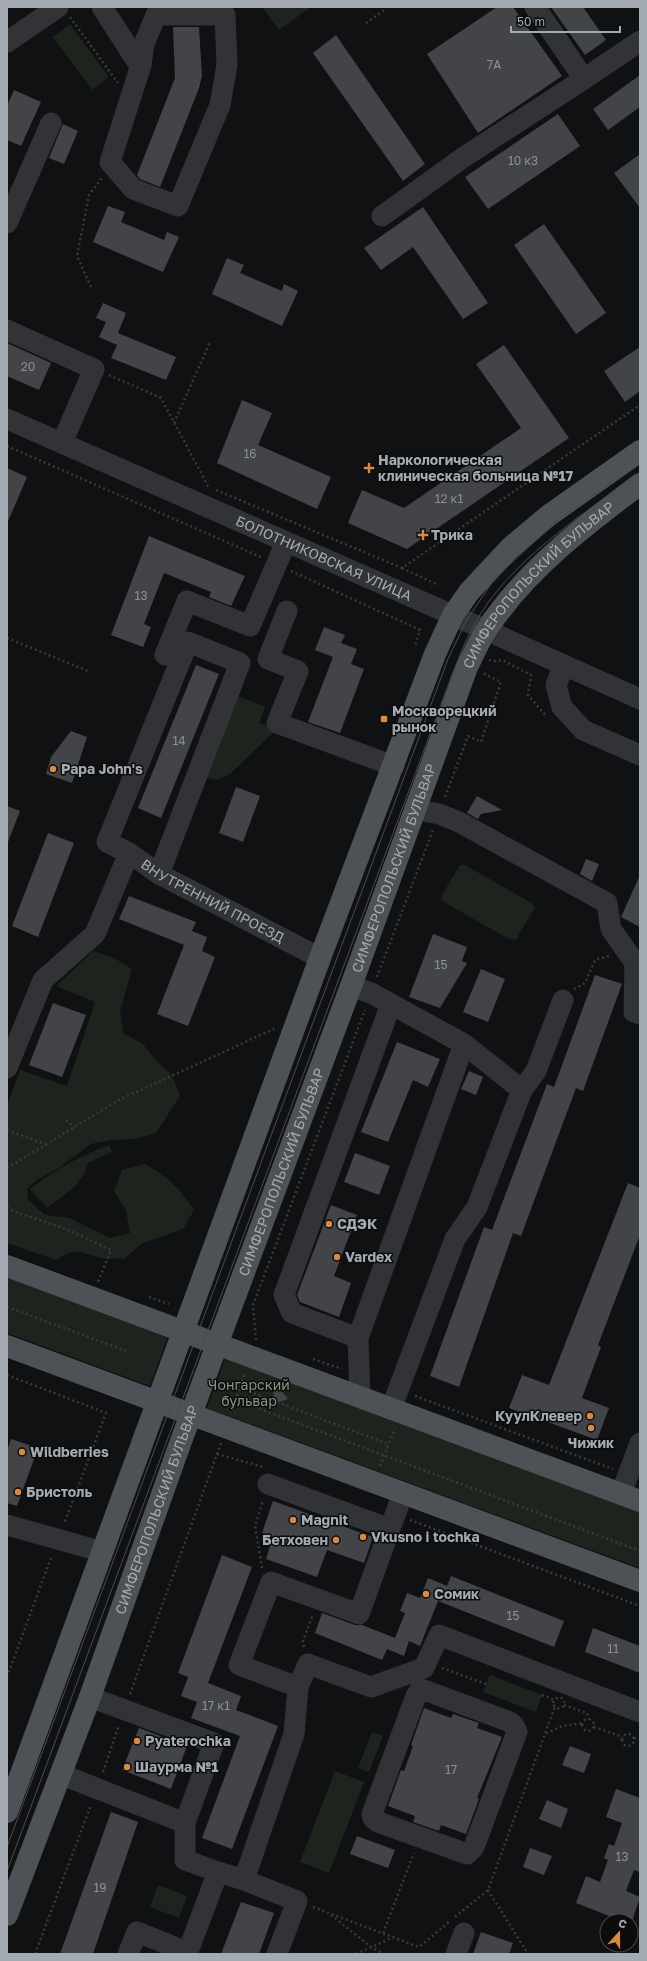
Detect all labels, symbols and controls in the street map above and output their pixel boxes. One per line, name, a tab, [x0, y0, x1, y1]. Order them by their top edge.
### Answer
scale bar	[511, 8, 620, 34]
text: 50 m	[517, 14, 545, 29]
house number: 7А	[487, 57, 501, 72]
house number: 10 к3	[508, 153, 538, 168]
house number: 20	[21, 359, 35, 374]
house number: 16	[243, 446, 257, 461]
place label: Наркологическая клиническая больница №17	[378, 451, 574, 484]
marker: Наркологическая клиническая больница №17	[363, 462, 375, 474]
house number: 12 к1	[435, 491, 463, 506]
street label: СИМФЕРОПОЛЬСКИЙ БУЛЬВАР	[459, 498, 617, 671]
street label: БОЛОТНИКОВСКАЯ УЛИЦА	[233, 512, 415, 604]
place label: Трика	[431, 526, 473, 543]
marker: Трика	[418, 530, 428, 540]
house number: 13	[135, 588, 147, 603]
place label: Москворецкий рынок	[392, 702, 496, 735]
marker: Москворецкий рынок	[379, 714, 389, 724]
house number: 14	[172, 733, 186, 748]
place label: Papa John's	[61, 760, 143, 777]
street label: СИМФЕРОПОЛЬСКИЙ БУЛЬВАР	[348, 761, 439, 975]
marker: Papa John's	[48, 764, 58, 774]
street label: ВНУТРЕННИЙ ПРОЕЗД	[138, 855, 287, 946]
house number: 15	[435, 957, 447, 972]
street label: СИМФЕРОПОЛЬСКИЙ БУЛЬВАР	[234, 1065, 328, 1278]
place label: СДЭК	[337, 1215, 378, 1232]
marker: СДЭК	[324, 1219, 334, 1229]
place label: Vardex	[345, 1248, 392, 1265]
marker: Vardex	[332, 1252, 342, 1262]
park label: Чонгарский бульвар	[208, 1376, 290, 1409]
street label: СИМФЕРОПОЛЬСКИЙ БУЛЬВАР	[111, 1403, 202, 1617]
place label: КуулКлевер	[495, 1407, 582, 1424]
marker: КуулКлевер	[585, 1411, 595, 1421]
marker: Чижик	[586, 1423, 596, 1433]
place label: Чижик	[568, 1434, 614, 1451]
place label: Wildberries	[30, 1443, 109, 1460]
marker: Wildberries	[17, 1447, 27, 1457]
place label: Бристоль	[26, 1483, 92, 1500]
marker: Бристоль	[13, 1487, 23, 1497]
place label: Magnit	[301, 1511, 348, 1528]
marker: Magnit	[288, 1515, 298, 1525]
place label: Vkusno i tochka	[371, 1528, 480, 1545]
place label: Бетховен	[262, 1531, 328, 1548]
marker: Vkusno i tochka	[358, 1532, 368, 1542]
marker: Бетховен	[331, 1535, 341, 1545]
place label: Сомик	[434, 1585, 479, 1602]
marker: Сомик	[421, 1589, 431, 1599]
house number: 15	[507, 1608, 519, 1623]
house number: 11	[607, 1641, 619, 1656]
house number: 17 к1	[202, 1698, 230, 1713]
place label: Pyaterochka	[145, 1732, 231, 1749]
marker: Pyaterochka	[132, 1736, 142, 1746]
place label: Шаурма №1	[135, 1758, 218, 1775]
marker: Шаурма №1	[122, 1762, 132, 1772]
house number: 17	[445, 1762, 457, 1777]
house number: 13	[616, 1849, 628, 1864]
house number: 19	[93, 1880, 107, 1895]
north arrow	[599, 1913, 639, 1953]
text: С	[617, 1916, 629, 1931]

